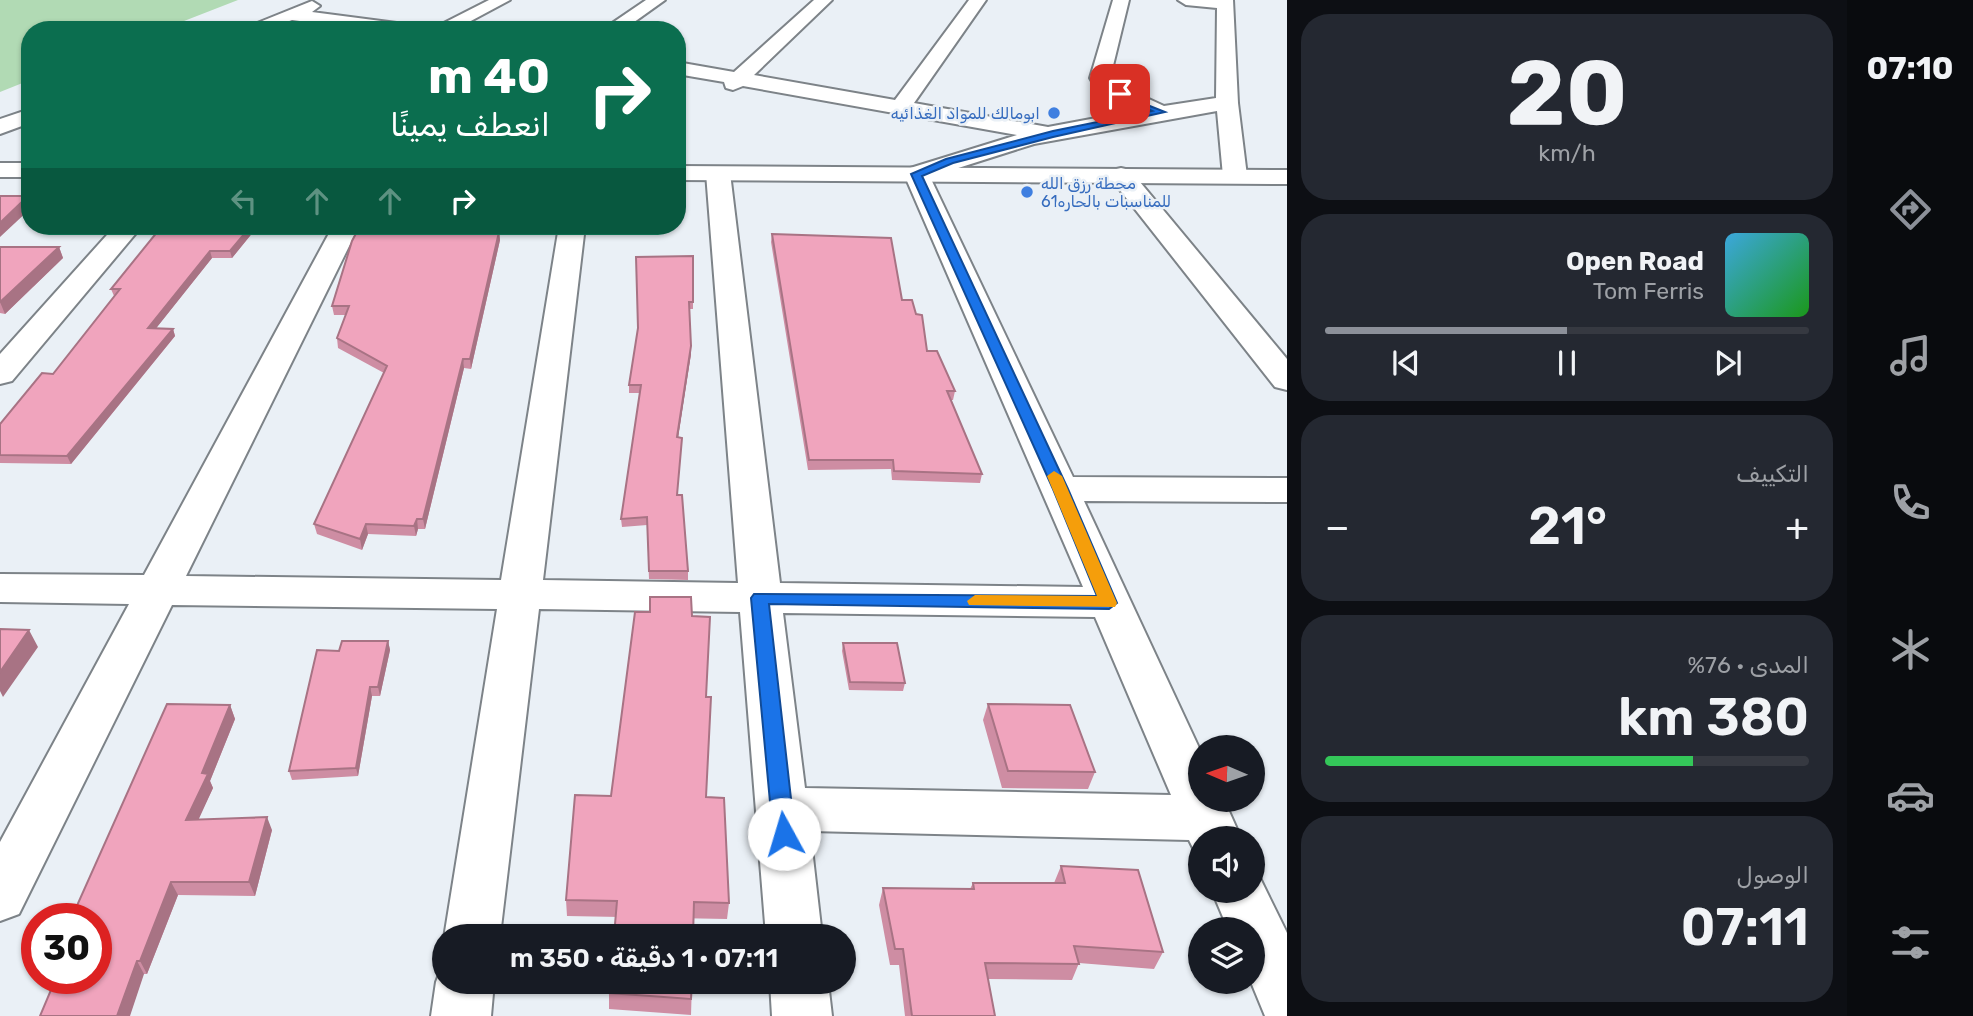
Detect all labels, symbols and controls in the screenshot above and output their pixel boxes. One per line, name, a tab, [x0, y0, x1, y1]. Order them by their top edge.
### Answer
text: 20	[1506, 39, 1628, 147]
text: 40 m	[428, 47, 550, 105]
icon: right	[574, 49, 665, 140]
text: 07:10	[1866, 49, 1954, 87]
pin	[1090, 64, 1150, 124]
icon: arrive	[1101, 75, 1139, 113]
place label: ابومالك للمواد الغذائيه	[891, 104, 1040, 124]
marker: ابومالك للمواد الغذائيه	[1046, 105, 1062, 121]
text: انعطف يمينًا	[390, 106, 550, 144]
text: km/h	[1538, 139, 1596, 167]
place label: محطة رزق الله للمناسبات بالحاره61	[1041, 174, 1171, 212]
icon: left	[225, 182, 263, 220]
icon: ahead	[298, 182, 336, 220]
icon: ahead	[371, 182, 409, 220]
icon: right	[444, 182, 482, 220]
marker: محطة رزق الله للمناسبات بالحاره61	[1019, 184, 1035, 200]
icon: directions	[1886, 185, 1935, 234]
text: Open Road	[1566, 246, 1704, 277]
text: Tom Ferris	[1593, 277, 1704, 305]
icon: music	[1886, 331, 1935, 380]
icon: previous	[1387, 344, 1425, 382]
icon: pause	[1548, 344, 1586, 382]
icon: next	[1709, 344, 1747, 382]
text: التكييف	[1736, 460, 1809, 488]
icon: phone	[1886, 478, 1935, 527]
text: 21°	[1528, 495, 1607, 557]
text: −	[1325, 504, 1350, 550]
text: +	[1785, 504, 1809, 550]
icon: climate	[1886, 625, 1935, 674]
text: المدى · 76%	[1688, 651, 1809, 679]
text: 380 km	[1618, 686, 1809, 748]
north arrow	[1188, 735, 1265, 812]
map controls	[1188, 735, 1265, 994]
icon: car	[1886, 771, 1935, 820]
position arrow	[747, 797, 821, 871]
button: sound	[1188, 826, 1265, 903]
text: الوصول	[1737, 861, 1809, 889]
text: 07:11	[1681, 896, 1809, 958]
speed limit sign: 30	[21, 903, 112, 994]
button: layers	[1188, 917, 1265, 994]
icon: filters	[1886, 918, 1935, 967]
text: 07:11 · 1 دقيقة · 350 m	[510, 943, 778, 974]

